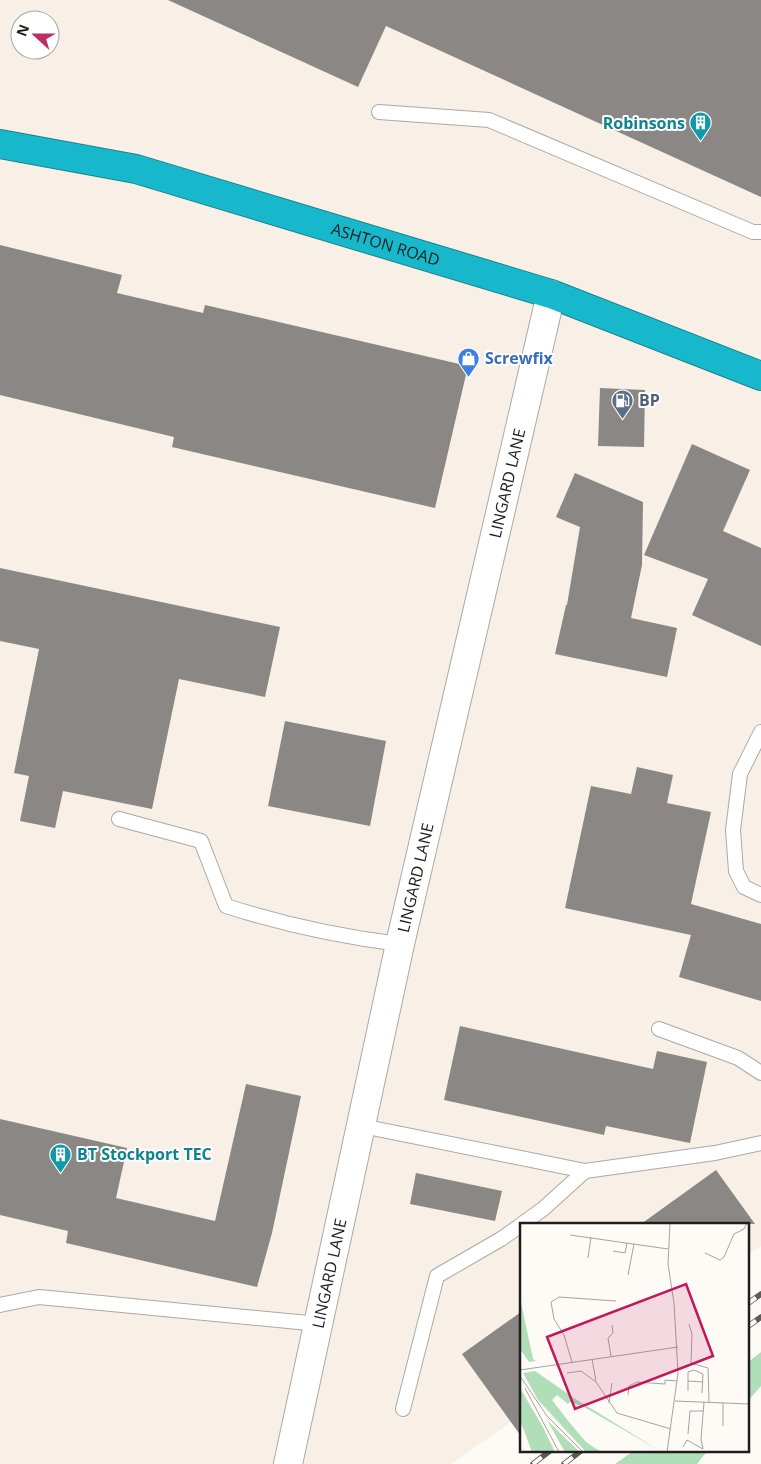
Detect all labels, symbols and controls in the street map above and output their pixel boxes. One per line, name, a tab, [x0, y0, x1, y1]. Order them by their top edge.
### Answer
north arrow	[10, 10, 60, 60]
text: N	[11, 21, 33, 39]
building icon: Robinsons	[689, 111, 713, 142]
place label: Robinsons	[603, 112, 685, 134]
street label: ASHTON ROAD	[329, 217, 443, 271]
shop icon: Screwfix	[457, 346, 481, 377]
place label: Screwfix	[485, 347, 554, 369]
fuel station icon: BP	[611, 388, 635, 419]
place label: BP	[639, 389, 660, 411]
street label: LINGARD LANE	[484, 426, 530, 540]
street label: LINGARD LANE	[392, 821, 439, 935]
building icon: BT Stockport TEC	[49, 1142, 73, 1173]
place label: BT Stockport TEC	[77, 1143, 212, 1165]
street label: LINGARD LANE	[307, 1216, 352, 1330]
inset map	[520, 1223, 748, 1452]

